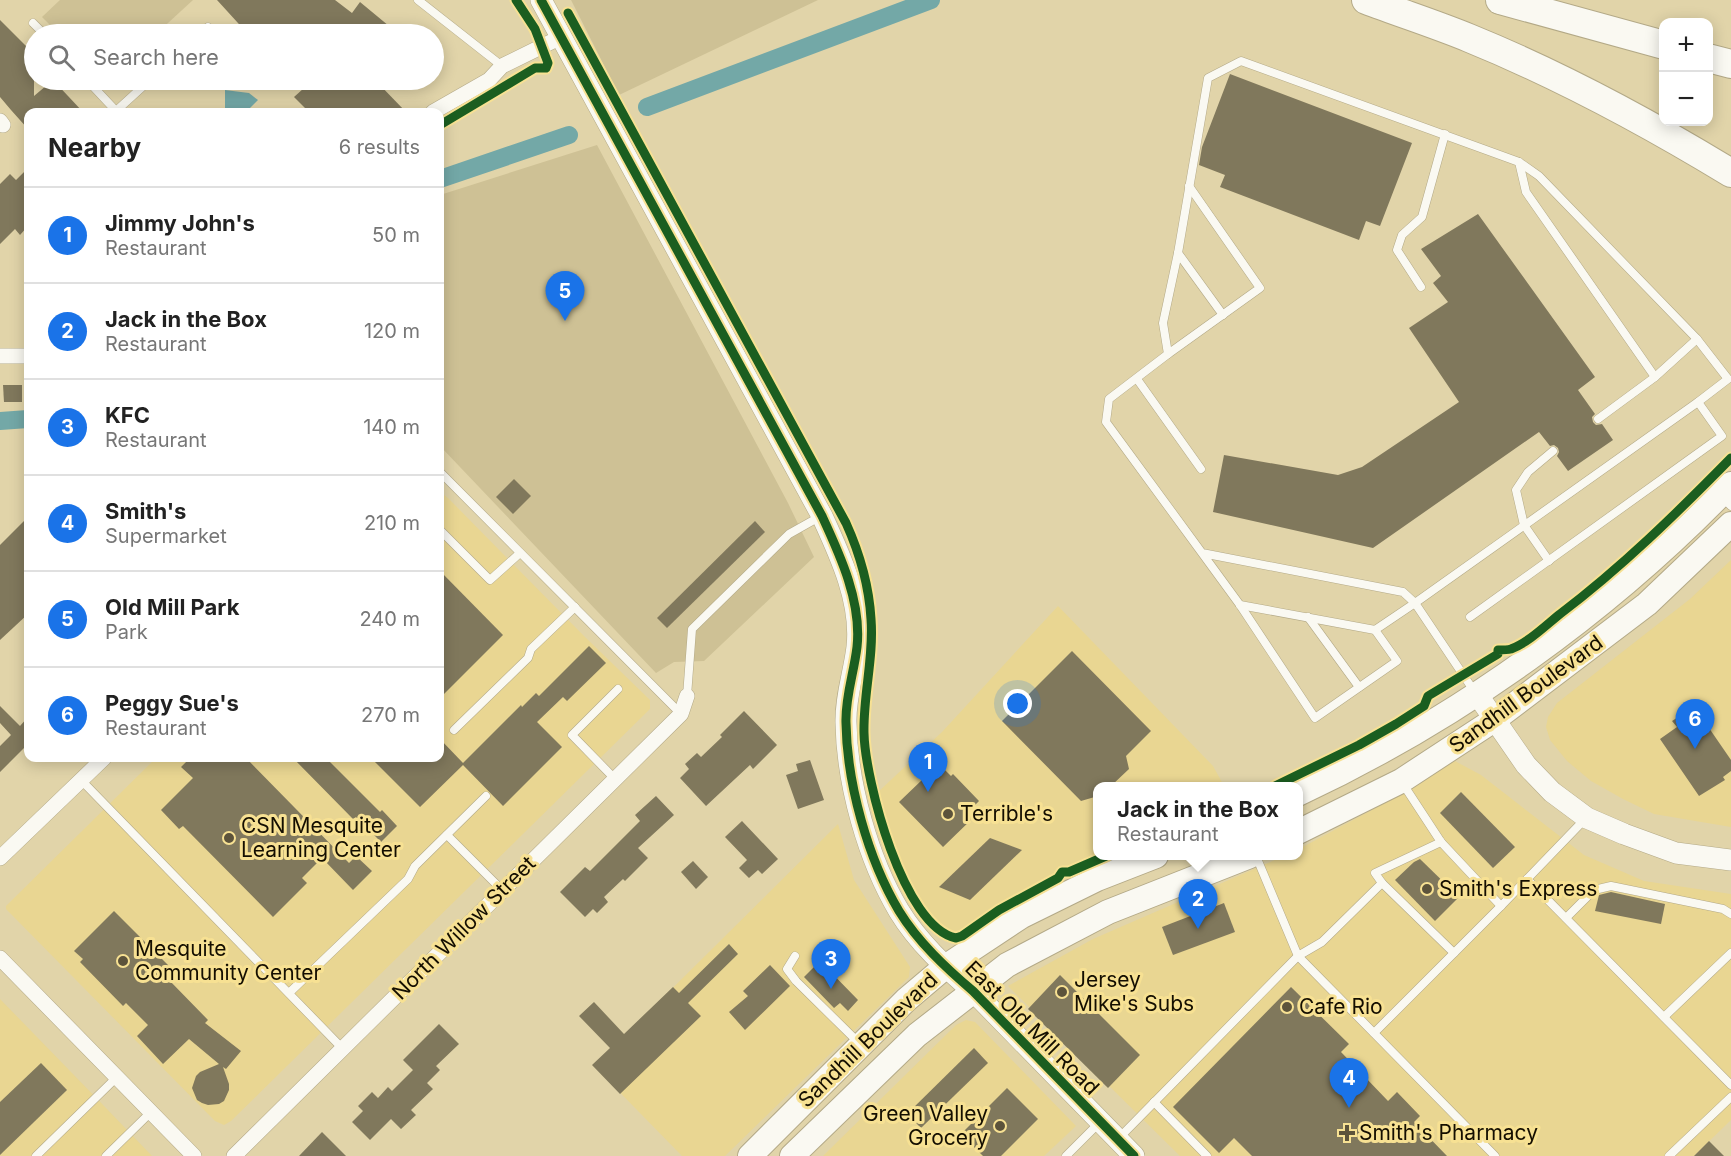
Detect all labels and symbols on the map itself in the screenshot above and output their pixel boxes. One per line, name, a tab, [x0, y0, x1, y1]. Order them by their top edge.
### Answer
pin: 5	[546, 272, 584, 321]
street label: Sandhill Boulevard	[1444, 629, 1607, 758]
your location	[1003, 689, 1032, 718]
pin: 6	[1676, 700, 1714, 749]
pin: 1	[908, 742, 948, 792]
place label: Terrible's	[960, 801, 1053, 826]
marker: Terrible's	[941, 807, 955, 821]
place label: CSN Mesquite Learning Center	[241, 813, 401, 862]
marker: CSN Mesquite Learning Center	[222, 831, 236, 845]
street label: North Willow Street	[387, 851, 541, 1004]
place label: Smith's Express	[1439, 876, 1597, 901]
pin: 2	[1178, 880, 1218, 929]
marker: Smith's Express	[1420, 882, 1434, 896]
place label: Mesquite Community Center	[135, 936, 322, 985]
pin: 3	[812, 940, 850, 989]
marker: Mesquite Community Center	[116, 954, 130, 968]
street label: East Old Mill Road	[960, 956, 1104, 1100]
street label: Sandhill Boulevard	[793, 967, 942, 1112]
place label: Jersey Mike's Subs	[1074, 967, 1194, 1016]
marker: Jersey Mike's Subs	[1055, 985, 1069, 999]
place label: Cafe Rio	[1299, 994, 1383, 1019]
marker: Cafe Rio	[1280, 1000, 1294, 1014]
pin: 4	[1330, 1058, 1368, 1108]
place label: Green Valley Grocery	[863, 1101, 988, 1150]
marker: Green Valley Grocery	[993, 1119, 1007, 1133]
place label: Smith's Pharmacy	[1359, 1120, 1538, 1145]
marker: Smith's Pharmacy	[1340, 1126, 1354, 1140]

